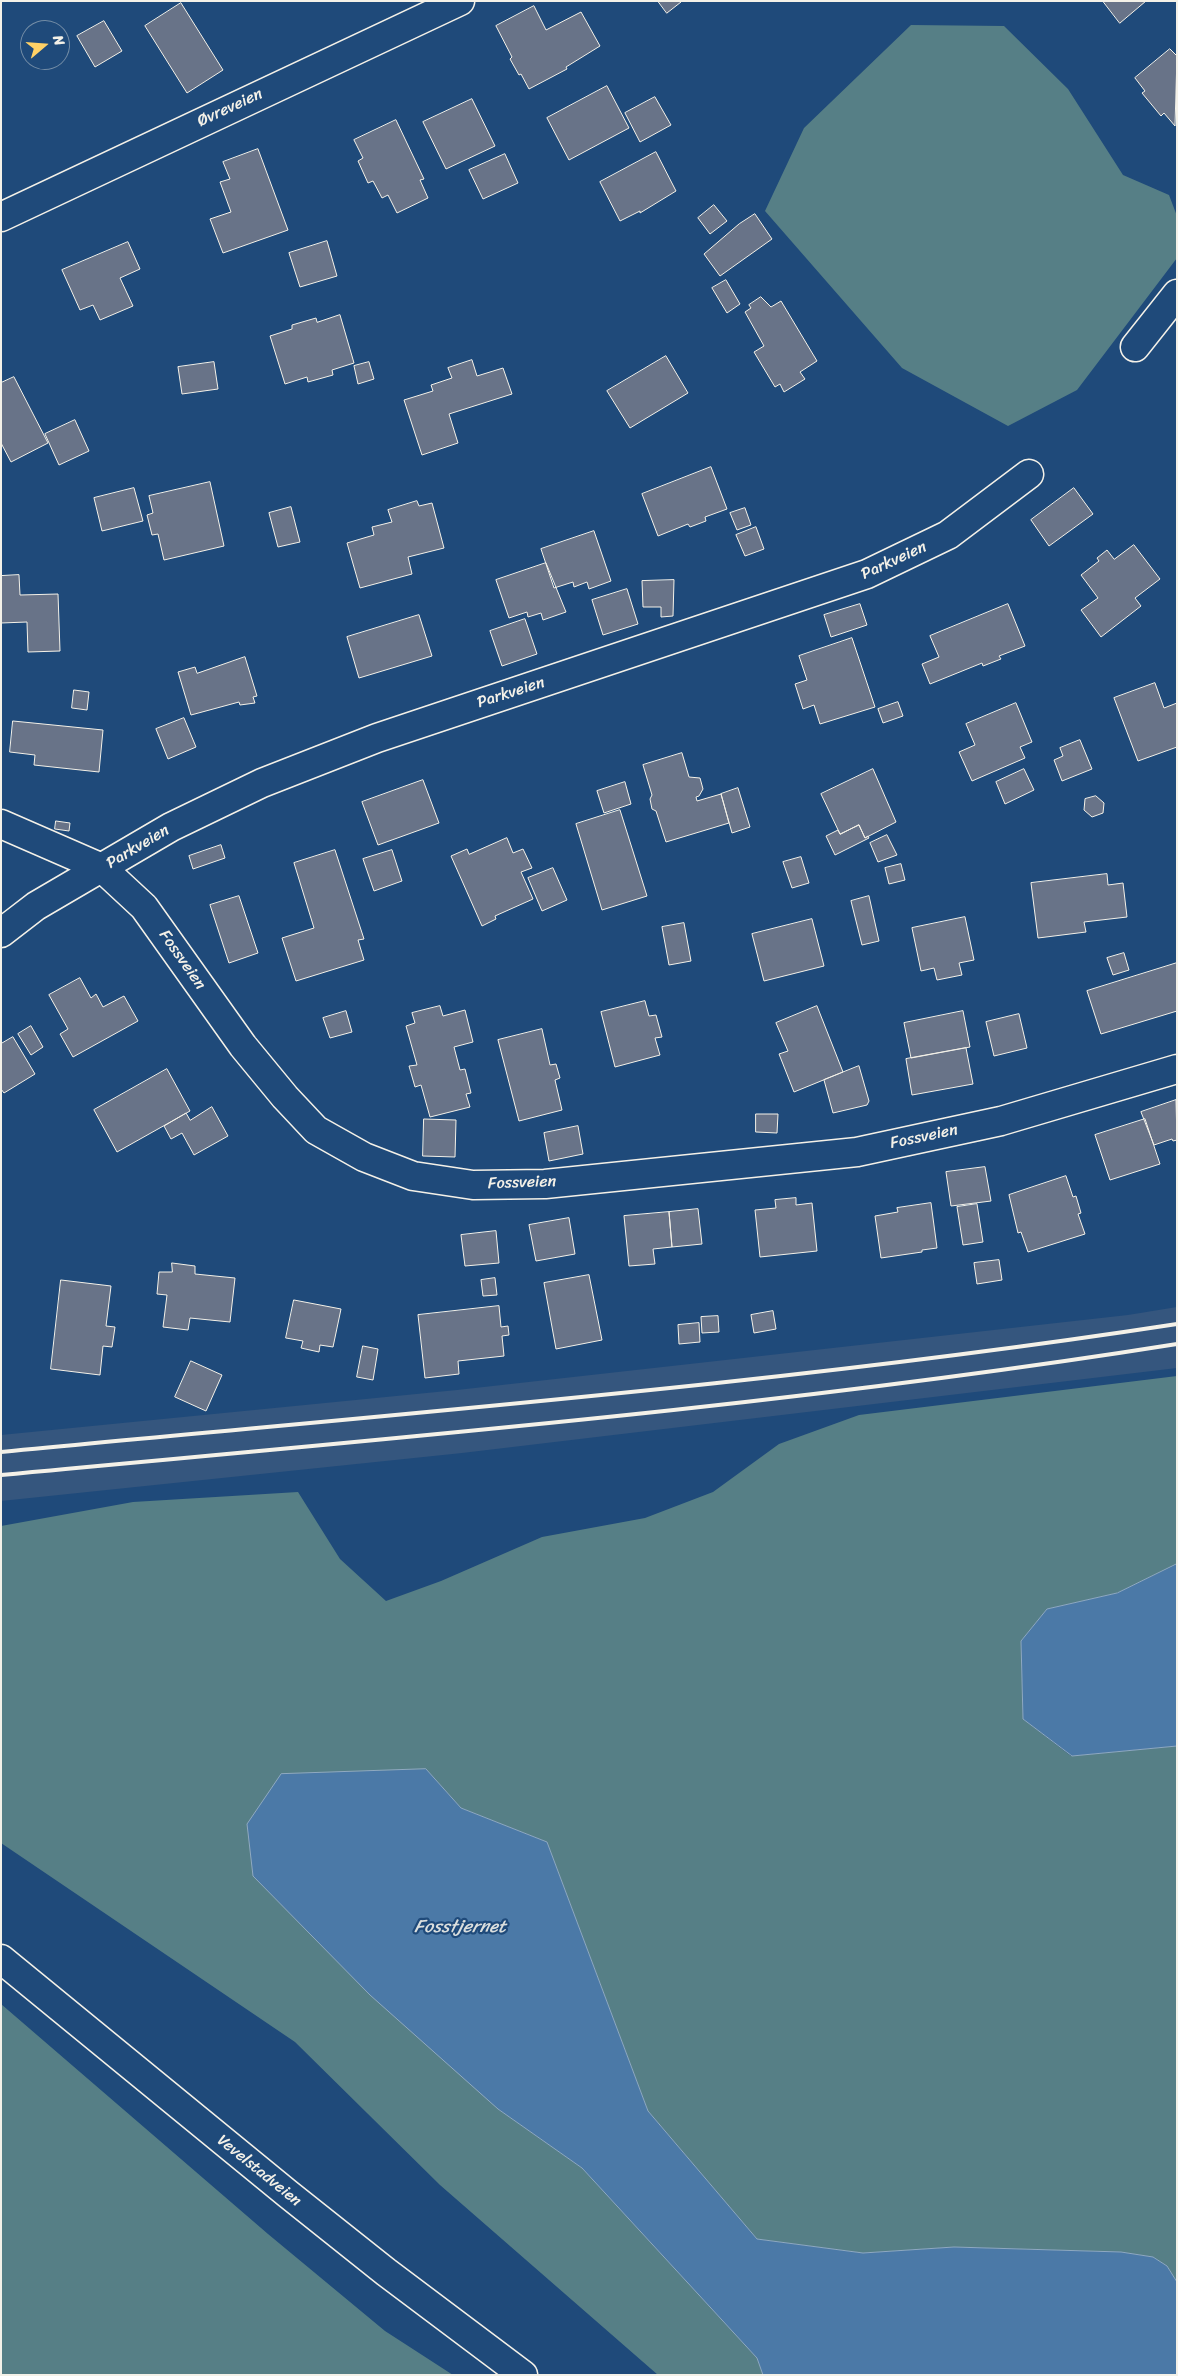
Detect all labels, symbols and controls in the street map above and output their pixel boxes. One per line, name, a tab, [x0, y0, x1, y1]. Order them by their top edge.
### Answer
north arrow	[20, 20, 70, 70]
text: N	[45, 32, 72, 49]
street label: Øvreveien	[194, 85, 266, 131]
street label: Parkveien	[858, 538, 930, 584]
street label: Parkveien	[475, 673, 547, 713]
street label: Parkveien	[103, 821, 173, 873]
street label: Fossveien	[154, 926, 210, 994]
street label: Fossveien	[889, 1120, 959, 1154]
street label: Fossveien	[487, 1172, 557, 1194]
water label: Fosstjernet	[414, 1916, 506, 1938]
street label: Vevelstadveien	[213, 2131, 305, 2211]

